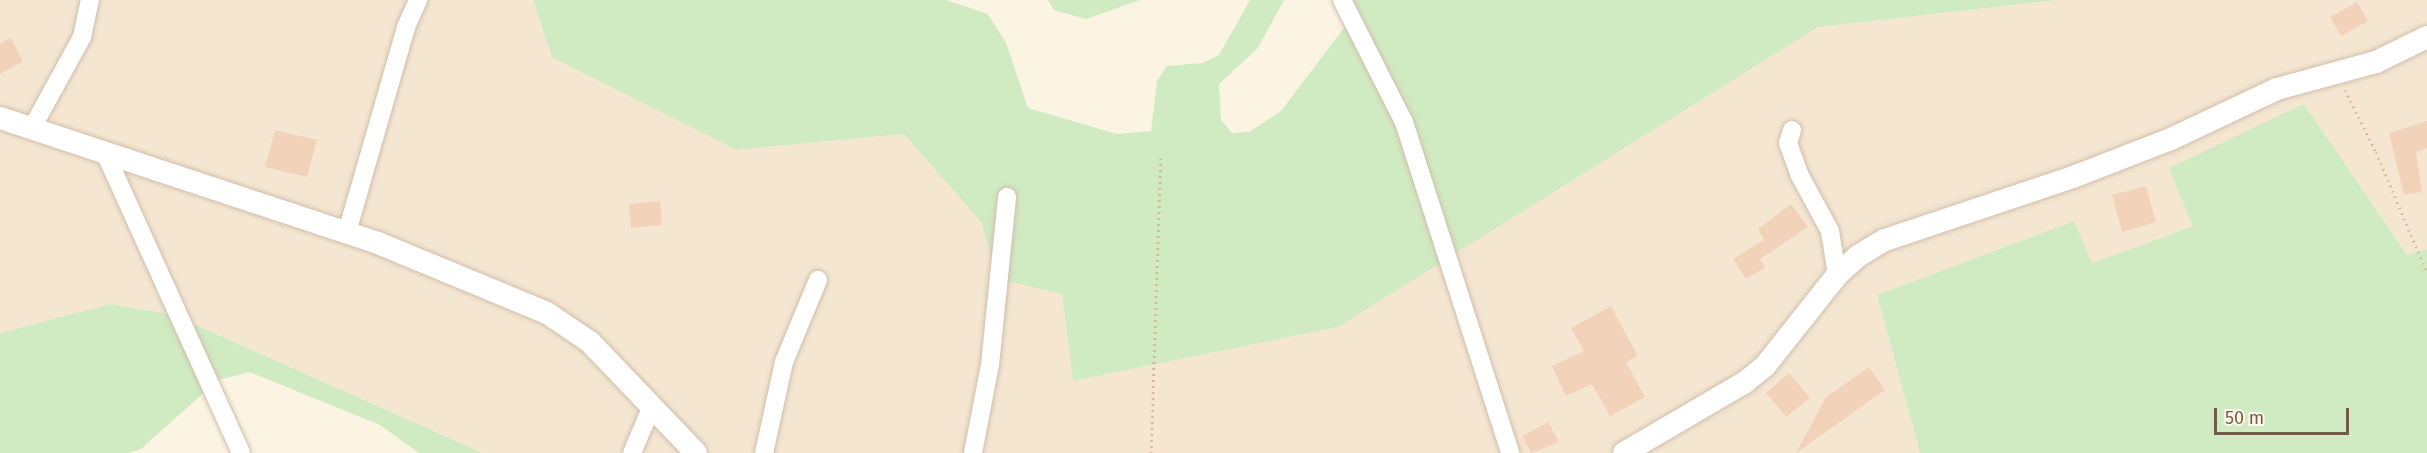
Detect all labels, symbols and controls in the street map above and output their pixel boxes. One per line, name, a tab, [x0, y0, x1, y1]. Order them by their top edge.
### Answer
scale bar	[2217, 396, 2352, 434]
text: 50 m	[2225, 407, 2264, 429]

